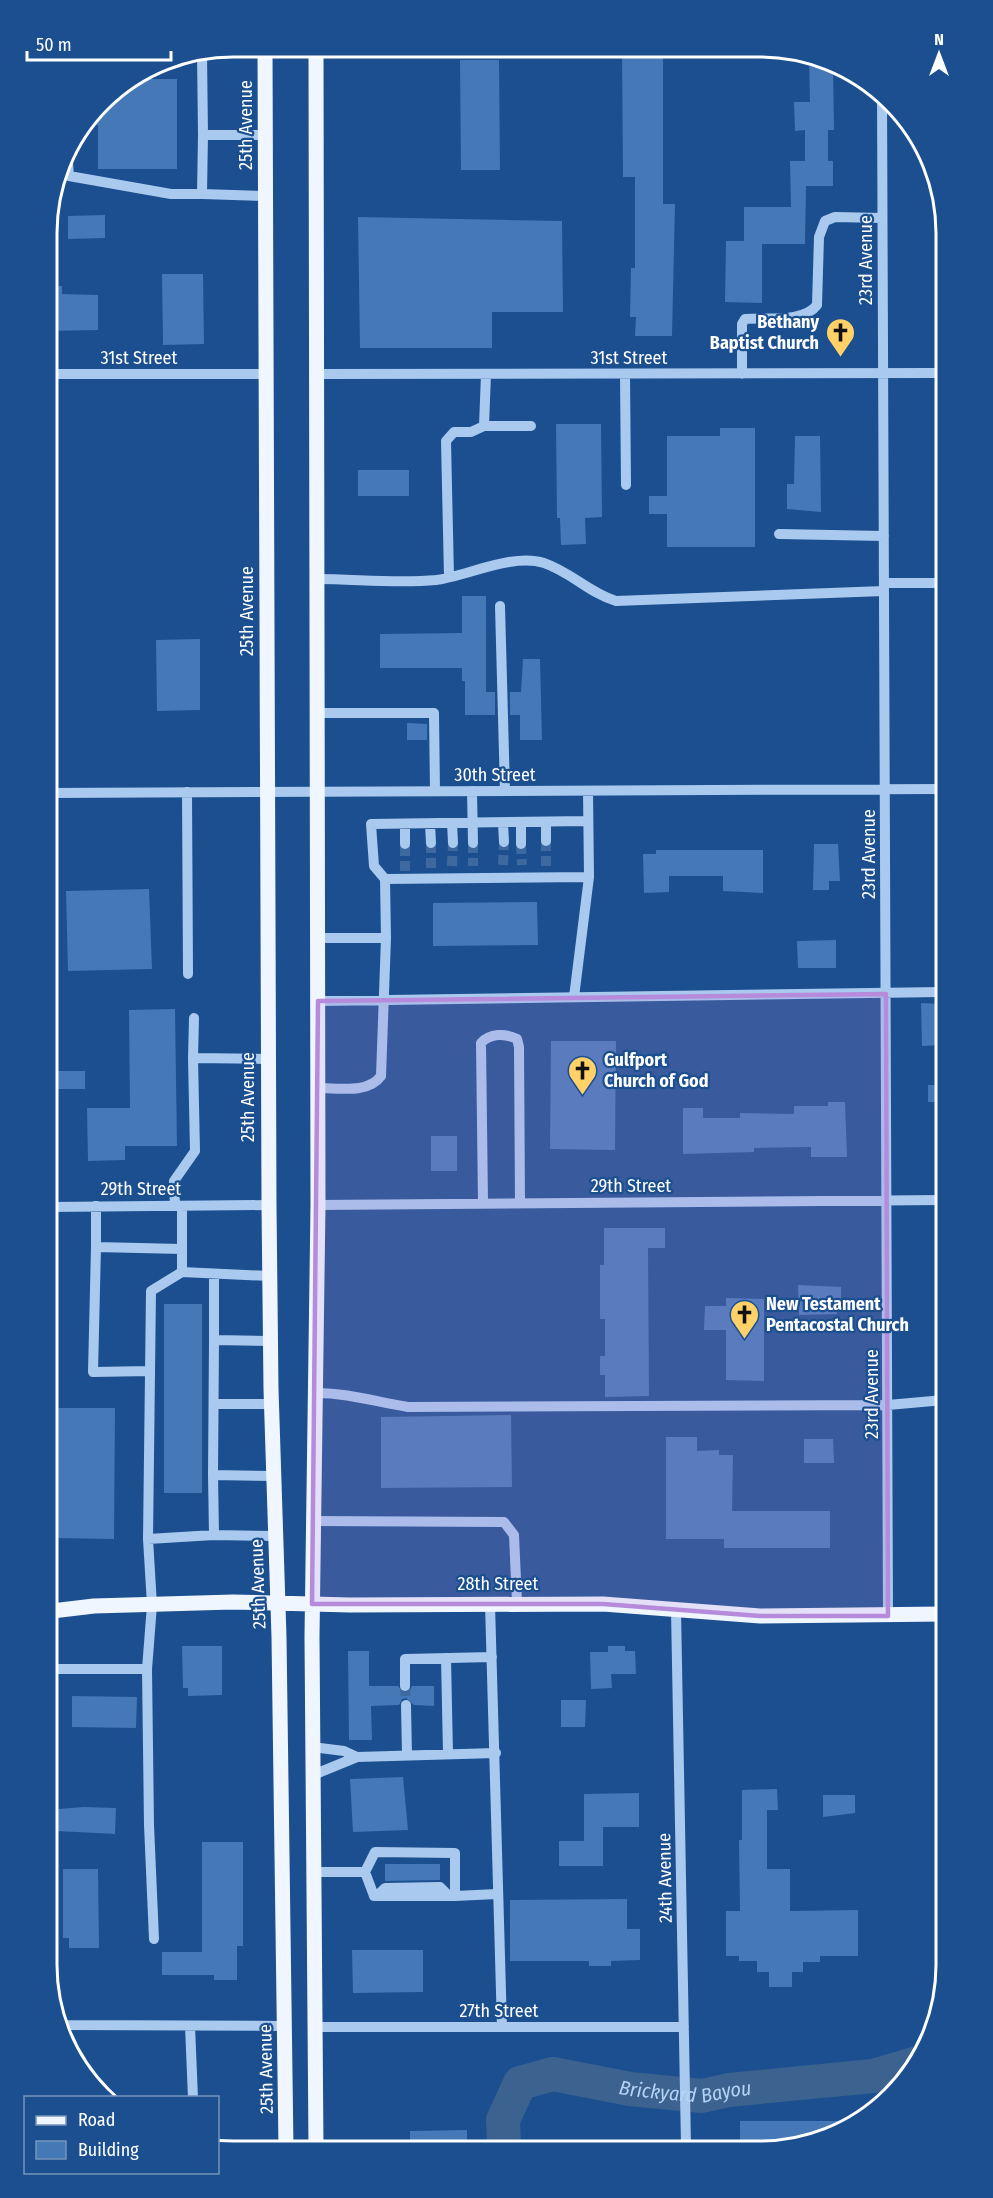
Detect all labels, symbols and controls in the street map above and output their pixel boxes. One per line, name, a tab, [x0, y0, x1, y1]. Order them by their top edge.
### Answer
scale bar	[27, 24, 171, 62]
north arrow	[909, 24, 969, 84]
text: N	[934, 30, 944, 49]
text: 50 m	[36, 34, 72, 56]
street label: 25th Avenue	[235, 80, 257, 170]
street label: 23rd Avenue	[855, 215, 877, 305]
place label: Bethany Baptist Church	[710, 311, 819, 354]
church icon: Bethany Baptist Church	[824, 316, 856, 358]
street label: 31st Street	[101, 347, 177, 369]
street label: 31st Street	[591, 347, 667, 369]
street label: 25th Avenue	[236, 566, 258, 656]
street label: 30th Street	[454, 764, 536, 786]
street label: 23rd Avenue	[858, 809, 880, 899]
place label: Gulfport Church of God	[604, 1049, 708, 1092]
street label: 25th Avenue	[237, 1052, 259, 1142]
church icon: Gulfport Church of God	[567, 1054, 599, 1096]
street label: 29th Street	[591, 1175, 671, 1197]
street label: 29th Street	[101, 1178, 181, 1200]
place label: New Testament Pentacostal Church	[766, 1293, 909, 1336]
church icon: New Testament Pentacostal Church	[729, 1298, 761, 1340]
street label: 23rd Avenue	[861, 1349, 883, 1439]
street label: 25th Avenue	[245, 1539, 271, 1629]
street label: 28th Street	[458, 1573, 539, 1595]
street label: 24th Avenue	[653, 1833, 677, 1923]
street label: 27th Street	[460, 2000, 539, 2022]
street label: 25th Avenue	[254, 2024, 278, 2114]
water label: Brickyard Bayou	[617, 2075, 752, 2108]
legend	[24, 2096, 219, 2174]
text: Road	[78, 2109, 115, 2131]
text: Building	[78, 2139, 139, 2161]

